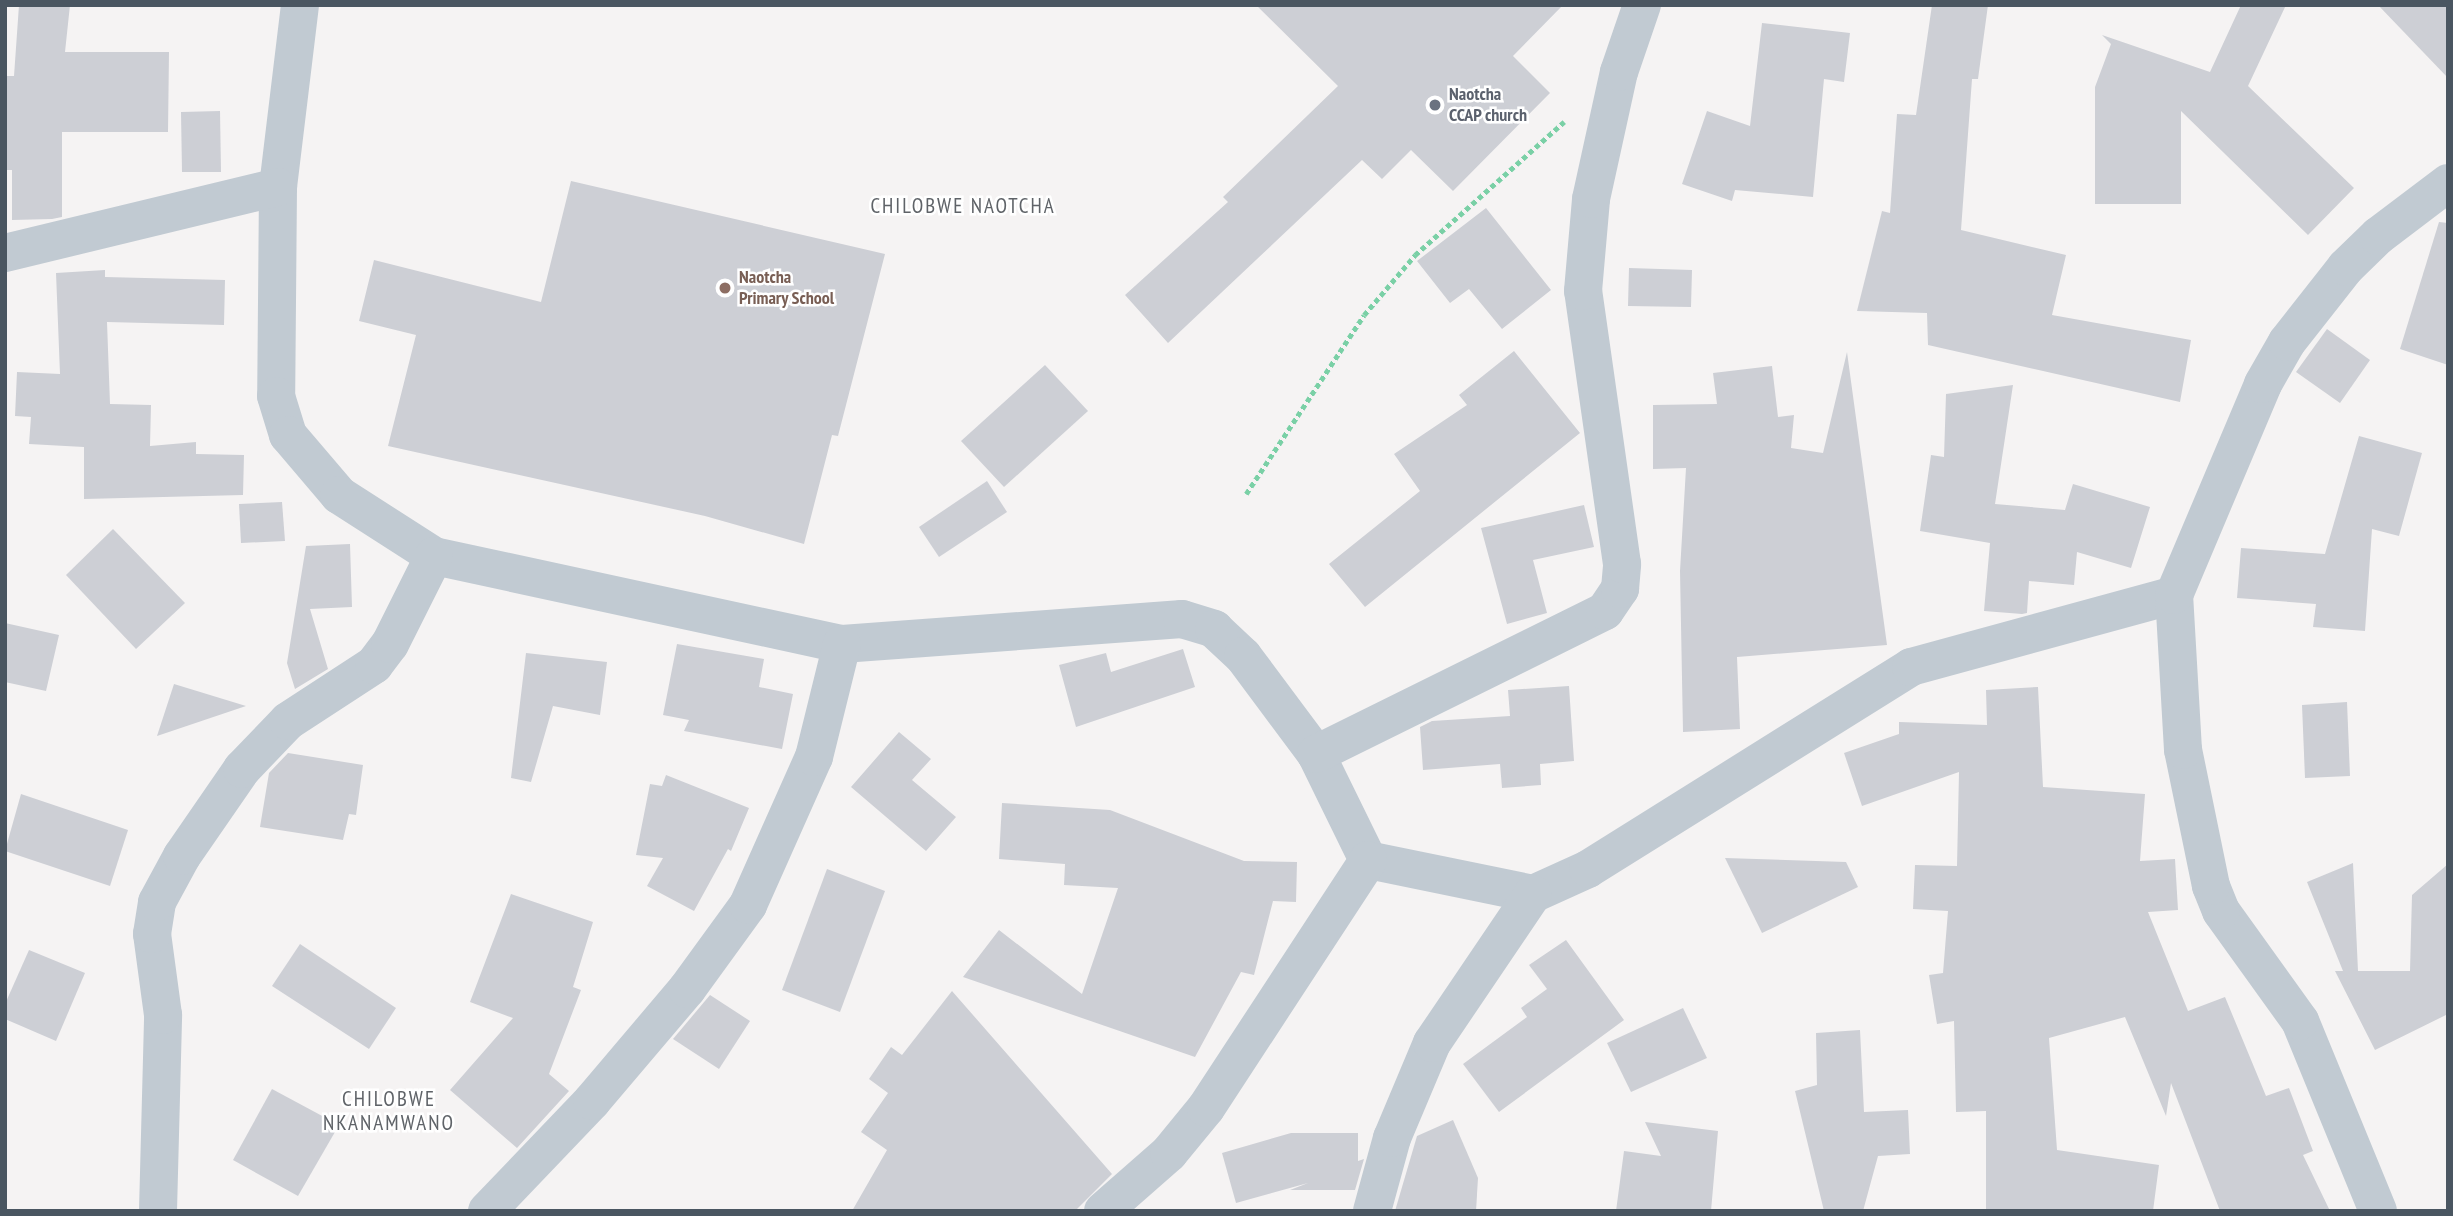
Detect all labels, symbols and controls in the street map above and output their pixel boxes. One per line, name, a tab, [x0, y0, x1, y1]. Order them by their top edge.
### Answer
place label: Naotcha CCAP church	[1449, 84, 1528, 126]
marker: Naotcha CCAP church	[1427, 97, 1443, 113]
district label: CHILOBWE NAOTCHA	[872, 193, 1054, 219]
place label: Naotcha Primary School	[739, 267, 835, 310]
marker: Naotcha Primary School	[717, 280, 733, 296]
district label: CHILOBWE NKANAMWANO	[324, 1086, 454, 1136]

